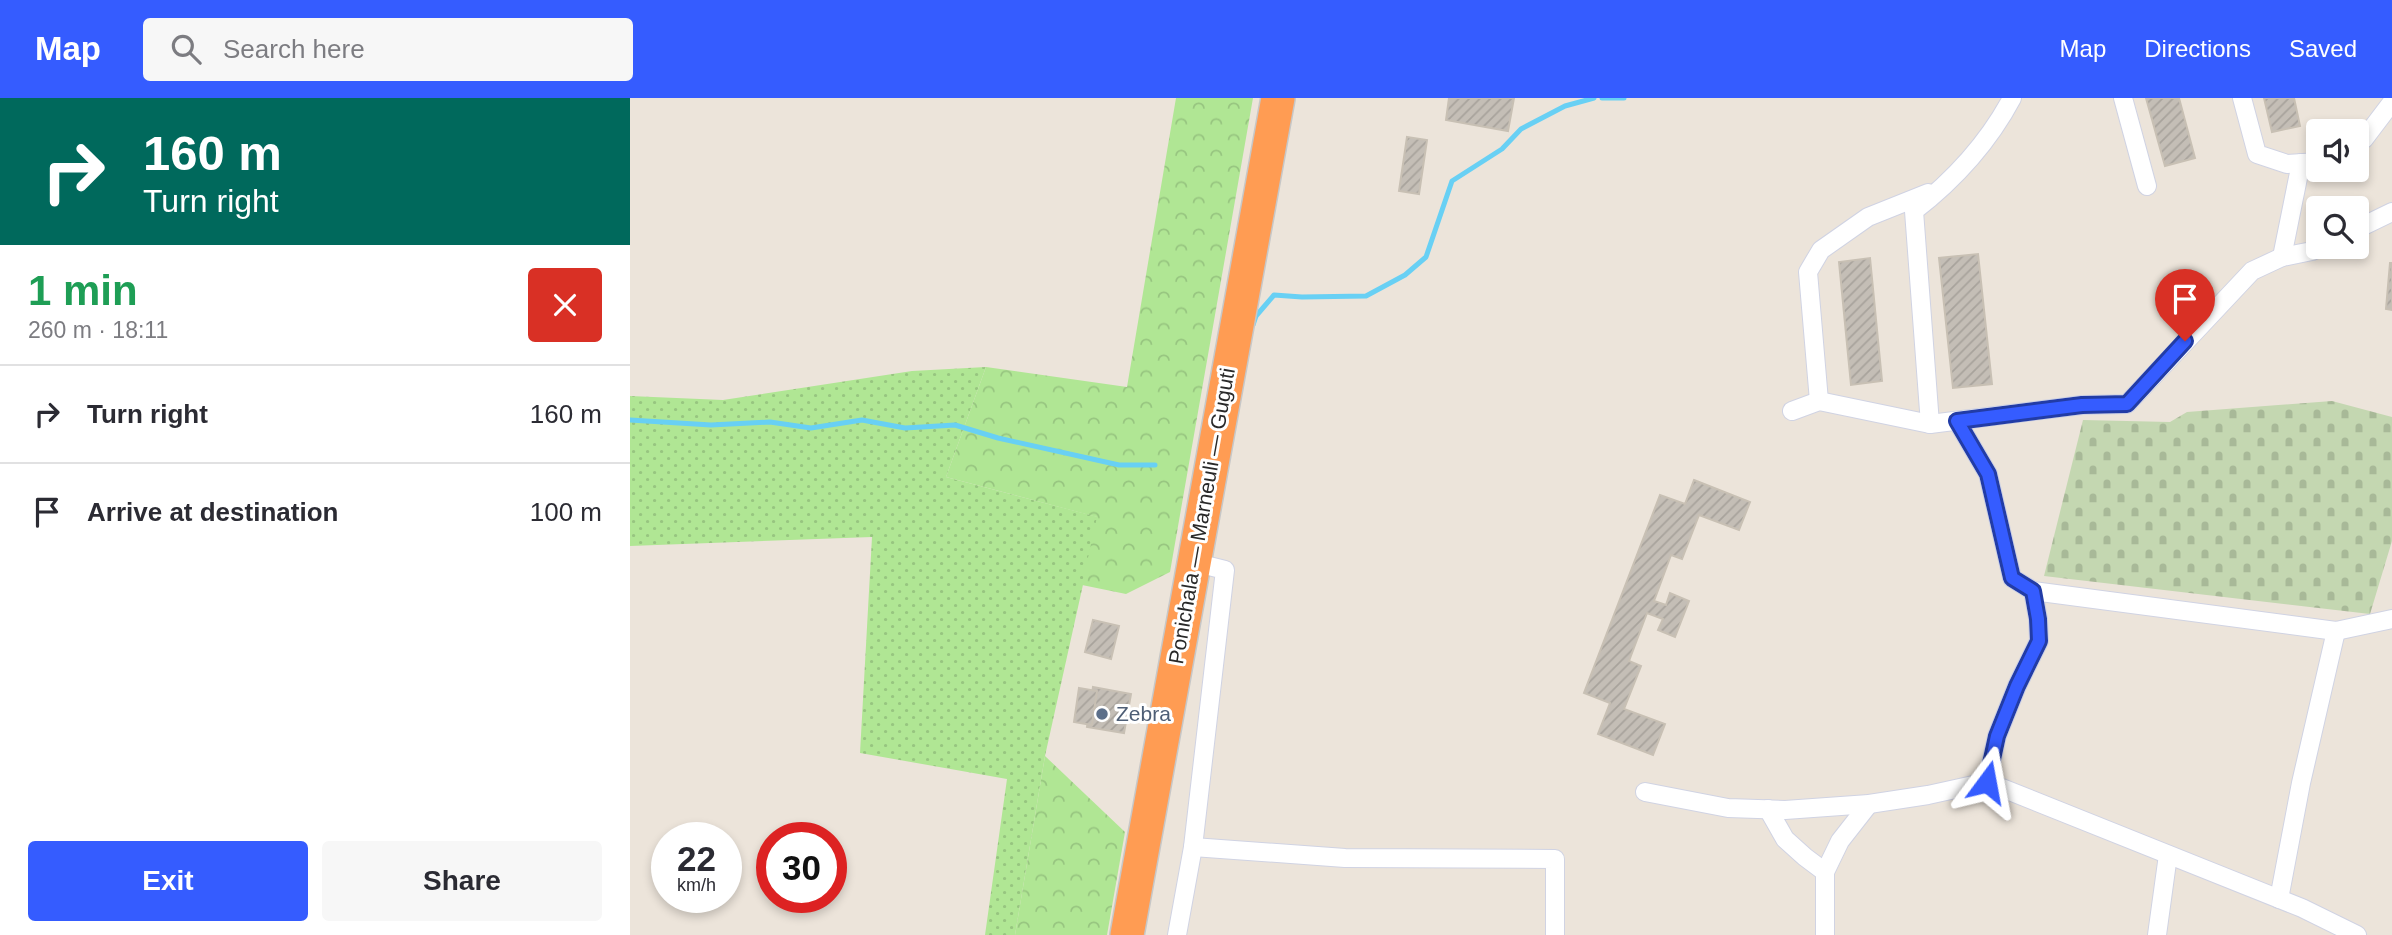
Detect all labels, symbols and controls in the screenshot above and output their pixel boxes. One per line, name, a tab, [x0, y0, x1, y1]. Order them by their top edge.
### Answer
search box	[143, 18, 633, 81]
text: Map	[35, 30, 101, 67]
icon: search	[167, 30, 205, 68]
text: Search here	[223, 34, 365, 64]
text: Map	[2060, 35, 2106, 62]
text: Directions	[2144, 35, 2251, 62]
text: Saved	[2289, 35, 2357, 62]
map controls	[2306, 119, 2369, 259]
button: sound	[2306, 119, 2369, 182]
icon: right	[28, 126, 119, 217]
text: 160 m	[143, 126, 282, 180]
text: Turn right	[143, 183, 279, 219]
button: search	[2306, 196, 2369, 259]
text: 1 min	[28, 267, 138, 314]
button: close	[528, 268, 602, 342]
pin	[2155, 269, 2215, 341]
icon: arrive	[2166, 280, 2204, 318]
text: 260 m · 18:11	[28, 317, 168, 343]
street label: Ponichala — Marneuli — Guguti	[1164, 366, 1239, 666]
icon: right	[28, 395, 66, 433]
text: Turn right	[87, 399, 208, 429]
text: 160 m	[530, 399, 602, 429]
icon: arrive	[28, 493, 66, 531]
text: Arrive at destination	[87, 497, 338, 527]
text: 100 m	[530, 497, 602, 527]
place label: Zebra	[1116, 702, 1171, 725]
marker: Zebra	[1094, 706, 1110, 722]
position arrow	[1950, 745, 2024, 819]
speed limit sign: 30	[756, 822, 847, 913]
text: 22	[677, 839, 716, 878]
button: Exit	[28, 841, 308, 921]
button: Share	[322, 841, 602, 921]
text: km/h	[677, 875, 716, 895]

